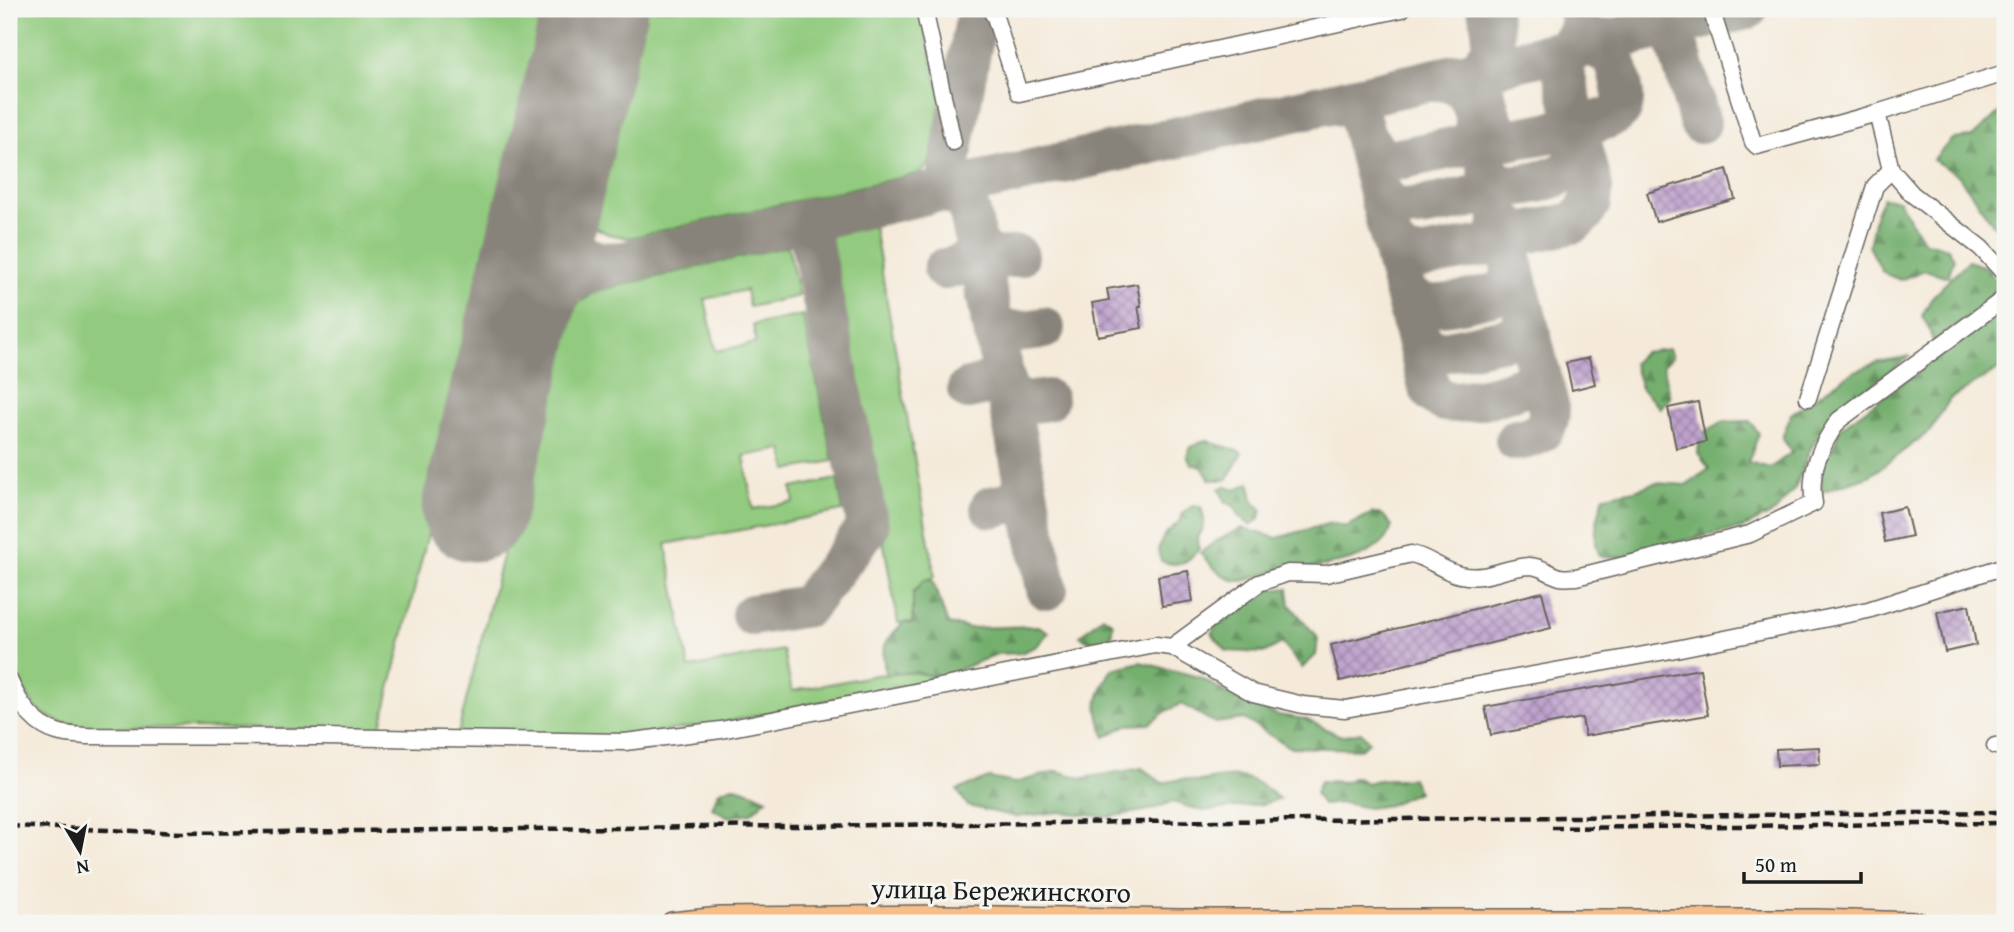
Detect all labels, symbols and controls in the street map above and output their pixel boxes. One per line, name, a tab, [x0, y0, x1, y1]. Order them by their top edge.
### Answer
north arrow	[46, 816, 116, 886]
scale bar	[1744, 841, 1862, 885]
text: 50 m	[1755, 849, 1797, 880]
text: N	[74, 853, 92, 883]
street label: улица Бережинского	[870, 867, 1131, 912]

